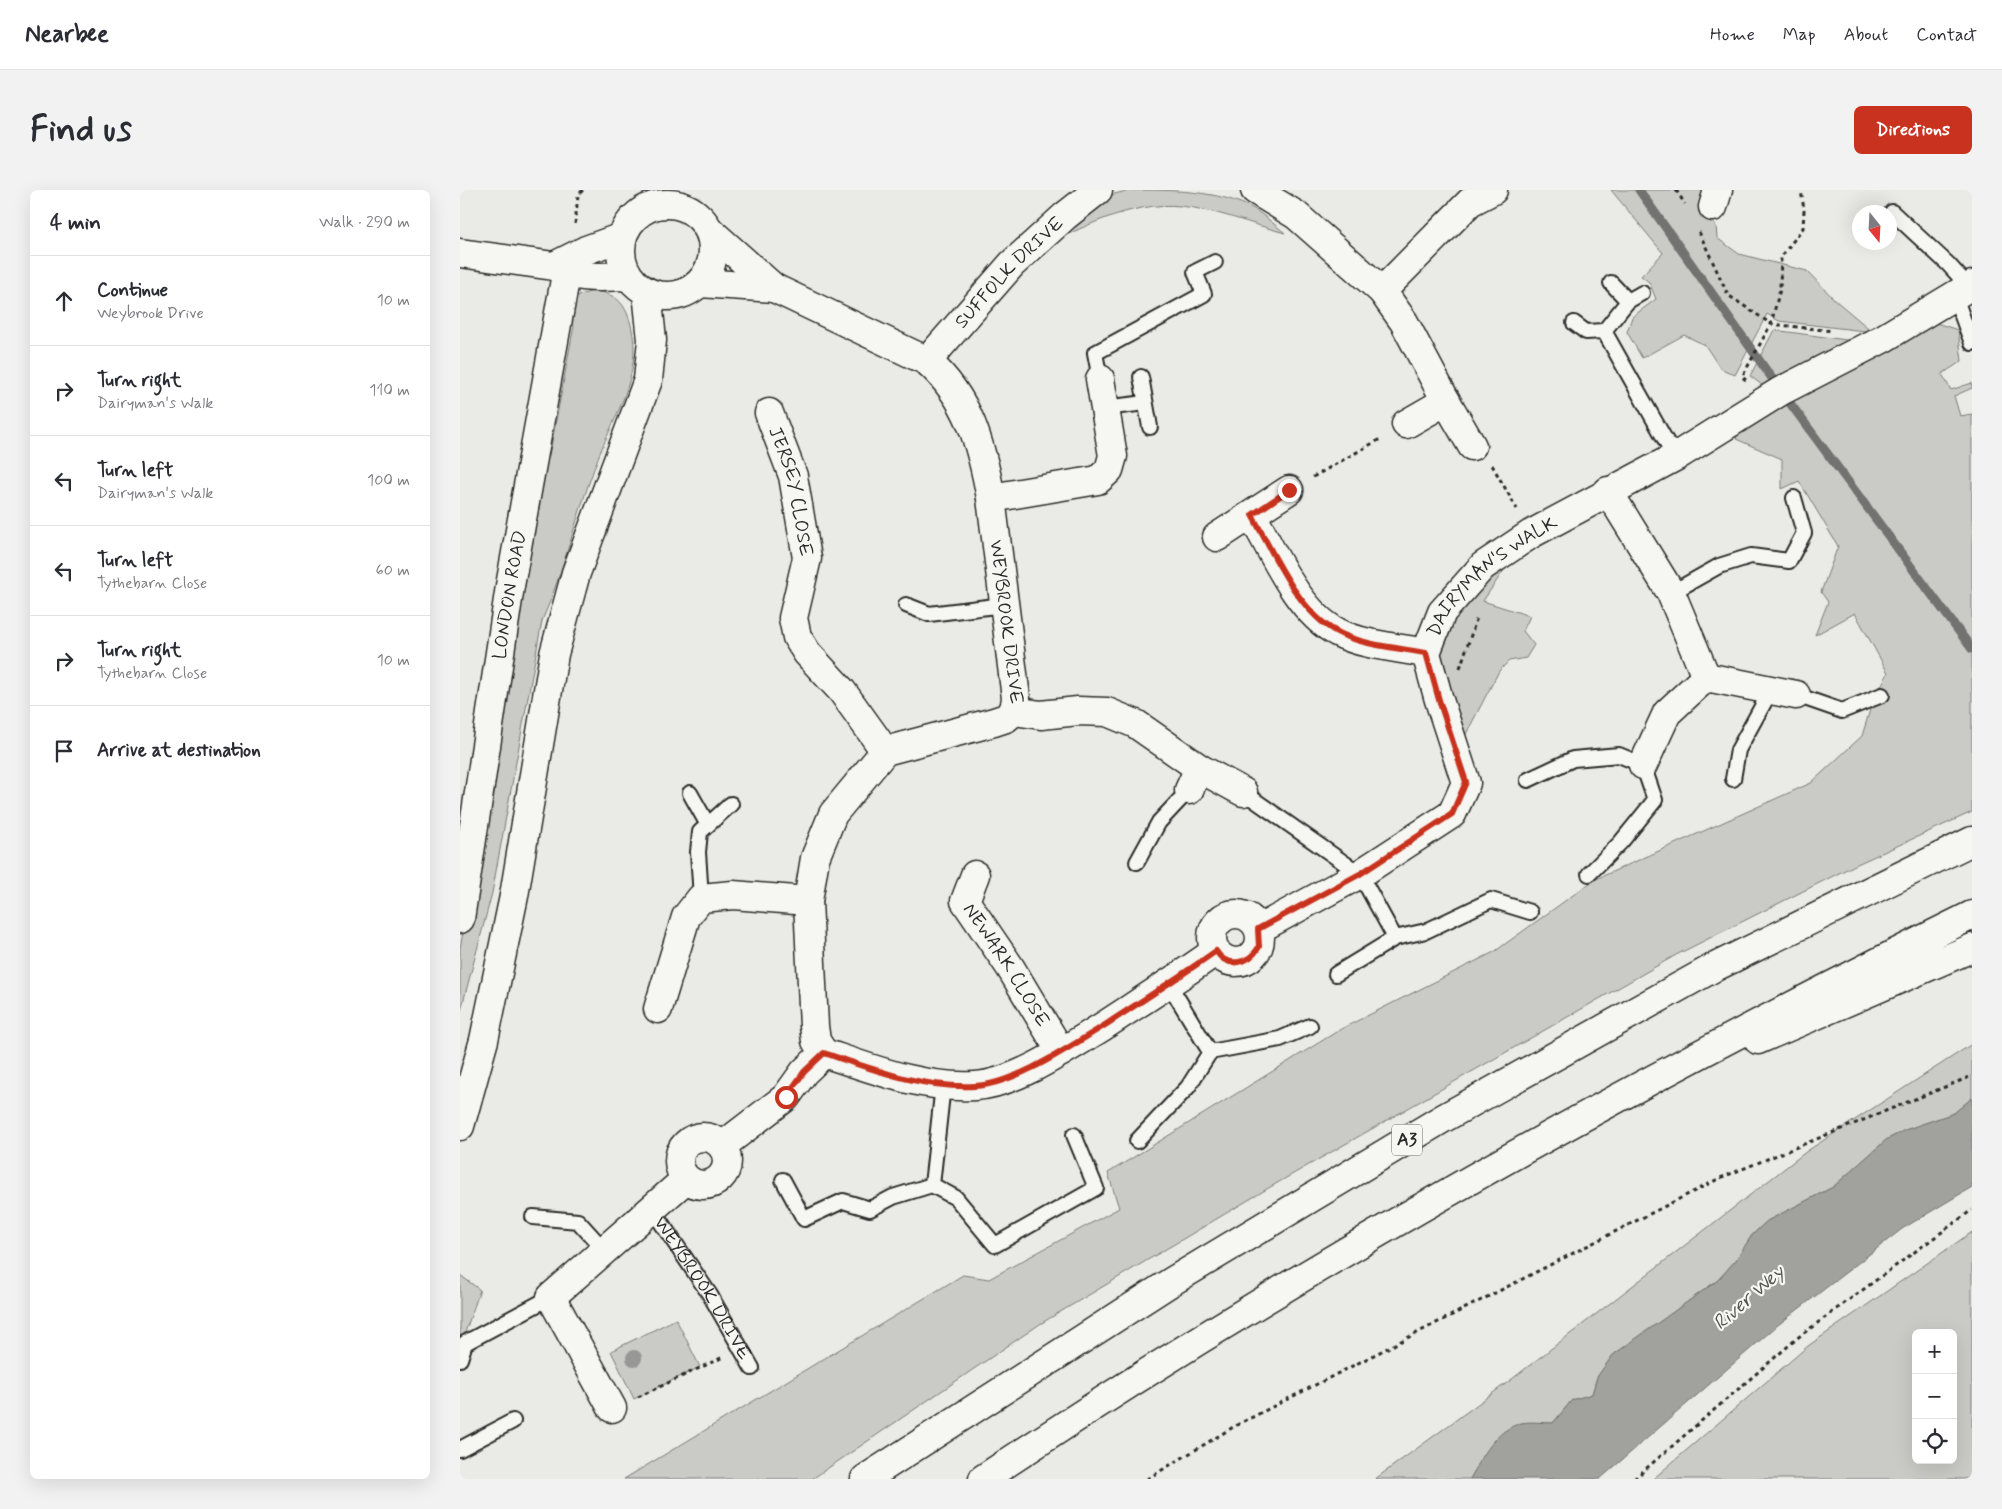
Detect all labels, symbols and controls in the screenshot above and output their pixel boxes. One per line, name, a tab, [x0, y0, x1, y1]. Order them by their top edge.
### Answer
text: Nearbee	[25, 19, 109, 50]
text: Home	[1710, 23, 1755, 47]
text: Map	[1783, 23, 1816, 47]
text: About	[1844, 23, 1888, 47]
text: Contact	[1916, 23, 1977, 47]
button: Directions	[1854, 106, 1972, 154]
text: Find us	[30, 107, 132, 153]
north arrow	[1852, 205, 1897, 250]
text: 4 min	[50, 209, 101, 237]
street label: SUFFOLK DRIVE	[949, 211, 1069, 333]
text: Walk · 290 m	[319, 212, 410, 233]
text: Continue	[97, 278, 168, 303]
icon: ahead	[50, 287, 78, 315]
text: 10 m	[377, 290, 410, 311]
text: Weybrook Drive	[97, 303, 204, 324]
text: Turn right	[97, 368, 181, 393]
icon: right	[50, 377, 78, 405]
text: 110 m	[369, 380, 410, 401]
text: Dairyman's Walk	[97, 393, 213, 414]
street label: JERSEY CLOSE	[763, 423, 819, 558]
text: Turn left	[97, 458, 173, 483]
icon: left	[50, 467, 78, 495]
text: 100 m	[367, 470, 410, 491]
route end	[1278, 479, 1301, 502]
text: Dairyman's Walk	[97, 483, 213, 504]
street label: DAIRYMAN'S WALK	[1421, 510, 1562, 640]
street label: LONDON ROAD	[487, 528, 532, 661]
street label: WEYBROOK DRIVE	[984, 538, 1029, 706]
text: Turn left	[97, 548, 173, 573]
icon: left	[50, 557, 78, 585]
text: 60 m	[376, 560, 410, 581]
text: Tythebarn Close	[97, 573, 207, 594]
text: Turn right	[97, 638, 181, 663]
icon: right	[50, 647, 78, 675]
text: 10 m	[377, 650, 410, 671]
text: Tythebarn Close	[97, 663, 207, 684]
icon: arrive	[50, 737, 78, 765]
text: Arrive at destination	[97, 738, 261, 763]
street label: NEWARK CLOSE	[957, 898, 1055, 1031]
route start	[775, 1086, 798, 1109]
road number: A3	[1392, 1124, 1422, 1156]
street label: WEYBROOK DRIVE	[648, 1211, 757, 1364]
water label: River Wey	[1707, 1258, 1792, 1337]
map controls	[1912, 1329, 1957, 1464]
button: +	[1912, 1329, 1957, 1374]
button: −	[1912, 1374, 1957, 1419]
button: locate	[1912, 1419, 1957, 1464]

